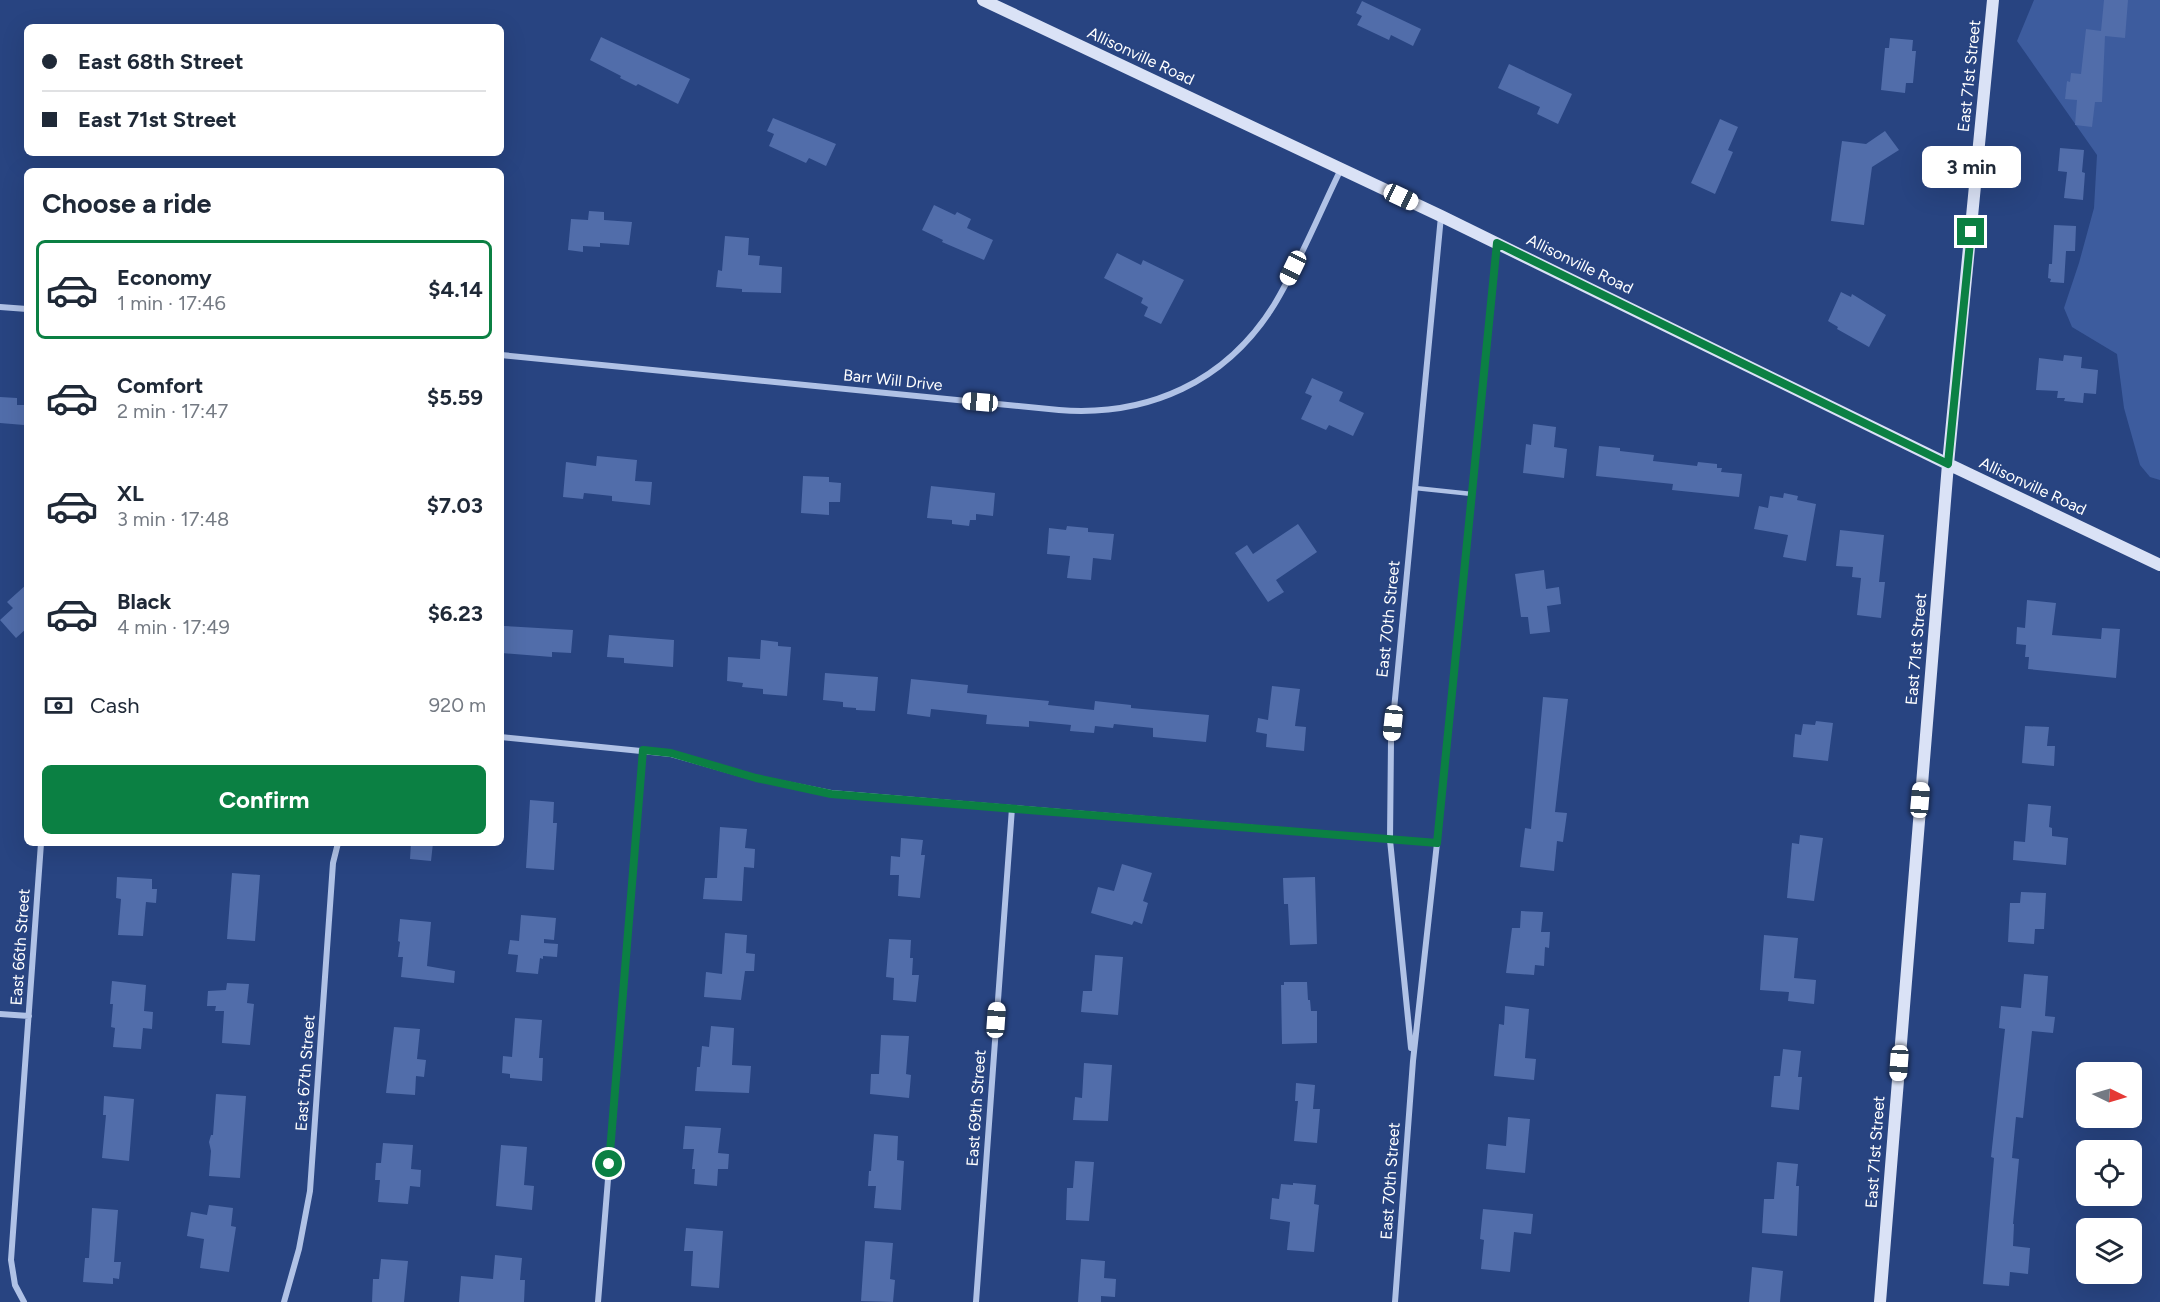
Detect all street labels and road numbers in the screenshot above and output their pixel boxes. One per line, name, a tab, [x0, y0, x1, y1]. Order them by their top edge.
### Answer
street label: East 71st Street	[1954, 19, 1984, 133]
street label: Allisonville Road	[1085, 23, 1197, 89]
street label: Allisonville Road	[1524, 230, 1636, 298]
street label: Barr Will Drive	[842, 365, 944, 395]
street label: Allisonville Road	[1977, 453, 2089, 519]
street label: East 70th Street	[1372, 559, 1404, 679]
street label: East 71st Street	[1902, 592, 1930, 706]
street label: East 66th Street	[6, 888, 34, 1006]
street label: East 67th Street	[291, 1014, 319, 1132]
street label: East 69th Street	[962, 1049, 990, 1167]
street label: East 71st Street	[1862, 1095, 1888, 1209]
street label: East 70th Street	[1376, 1122, 1404, 1240]

